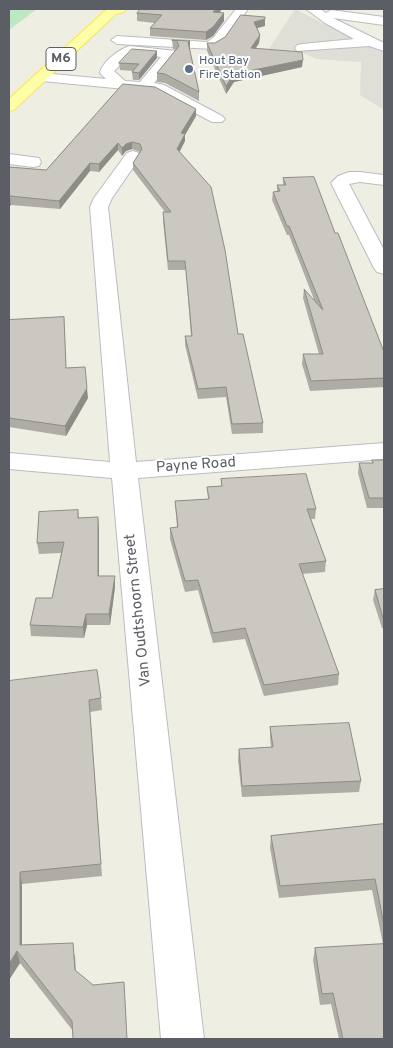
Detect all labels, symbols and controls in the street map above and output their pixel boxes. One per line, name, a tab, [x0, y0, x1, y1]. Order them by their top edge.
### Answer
road number: M6	[46, 48, 76, 70]
place label: Hout Bay Fire Station	[199, 55, 261, 83]
marker: Hout Bay Fire Station	[183, 63, 195, 75]
street label: Payne Road	[155, 454, 237, 478]
street label: Van Oudtshoorn Street	[122, 533, 156, 687]

